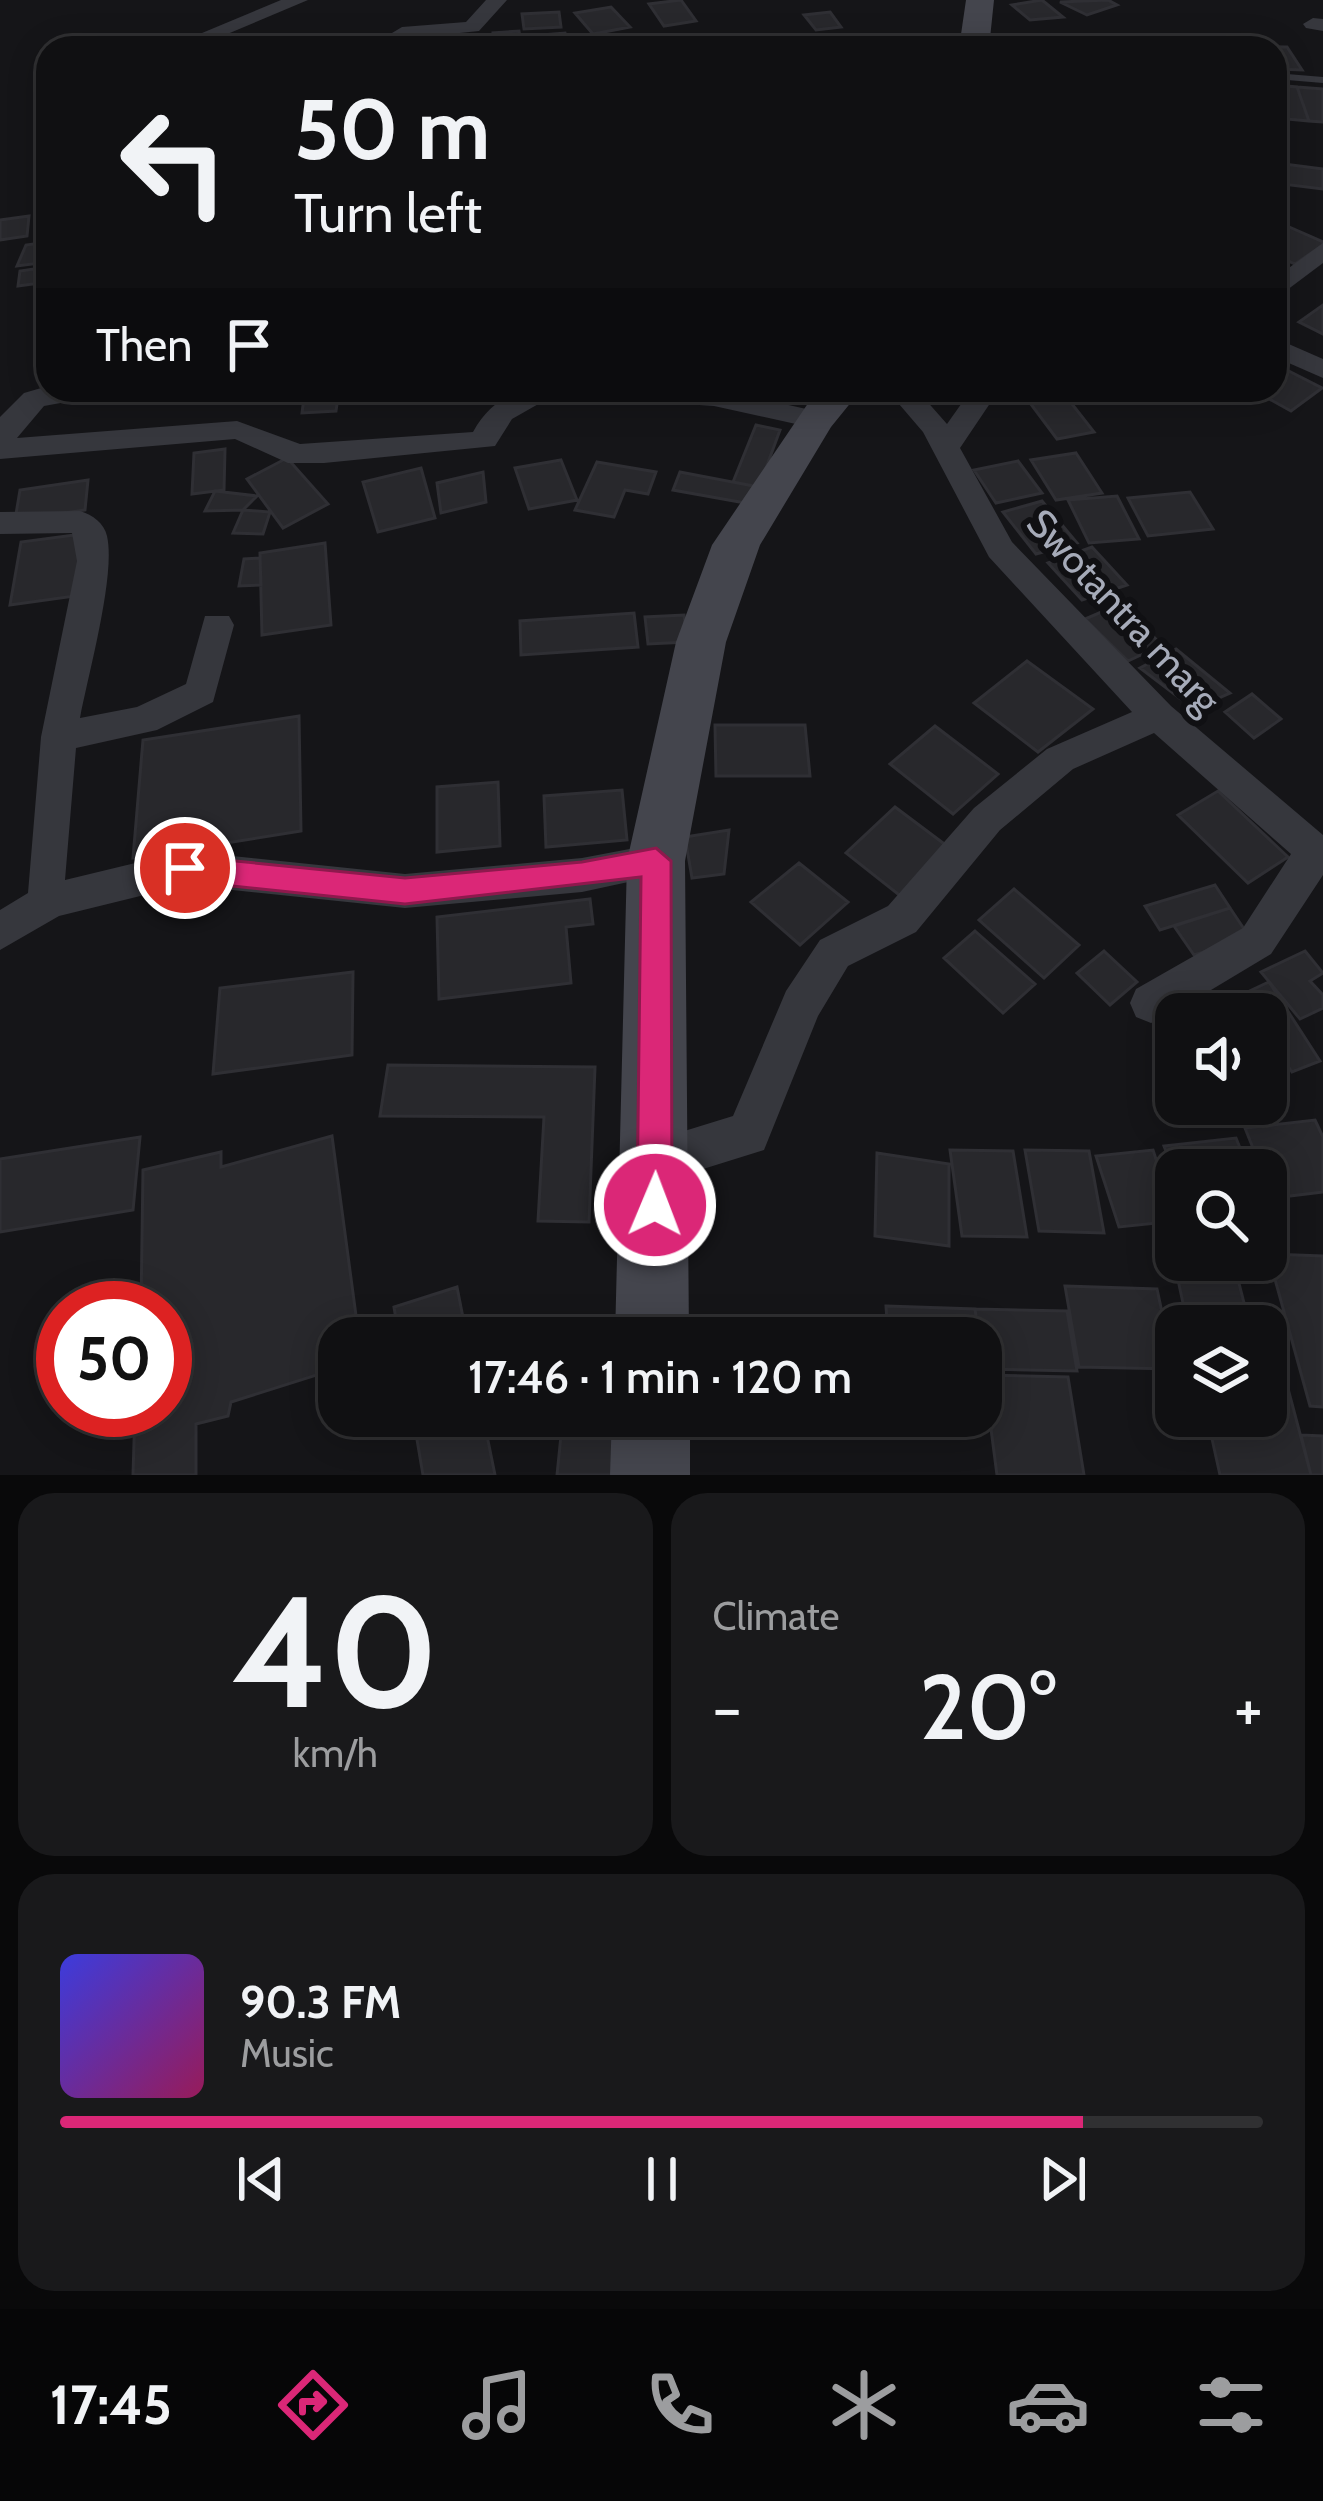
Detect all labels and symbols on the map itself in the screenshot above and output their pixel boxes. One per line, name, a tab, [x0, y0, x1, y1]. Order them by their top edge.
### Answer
street label: Swotantra marg	[1017, 499, 1231, 724]
pin	[134, 817, 236, 919]
position arrow	[592, 1142, 718, 1268]
speed limit sign: 50	[36, 1281, 192, 1437]

